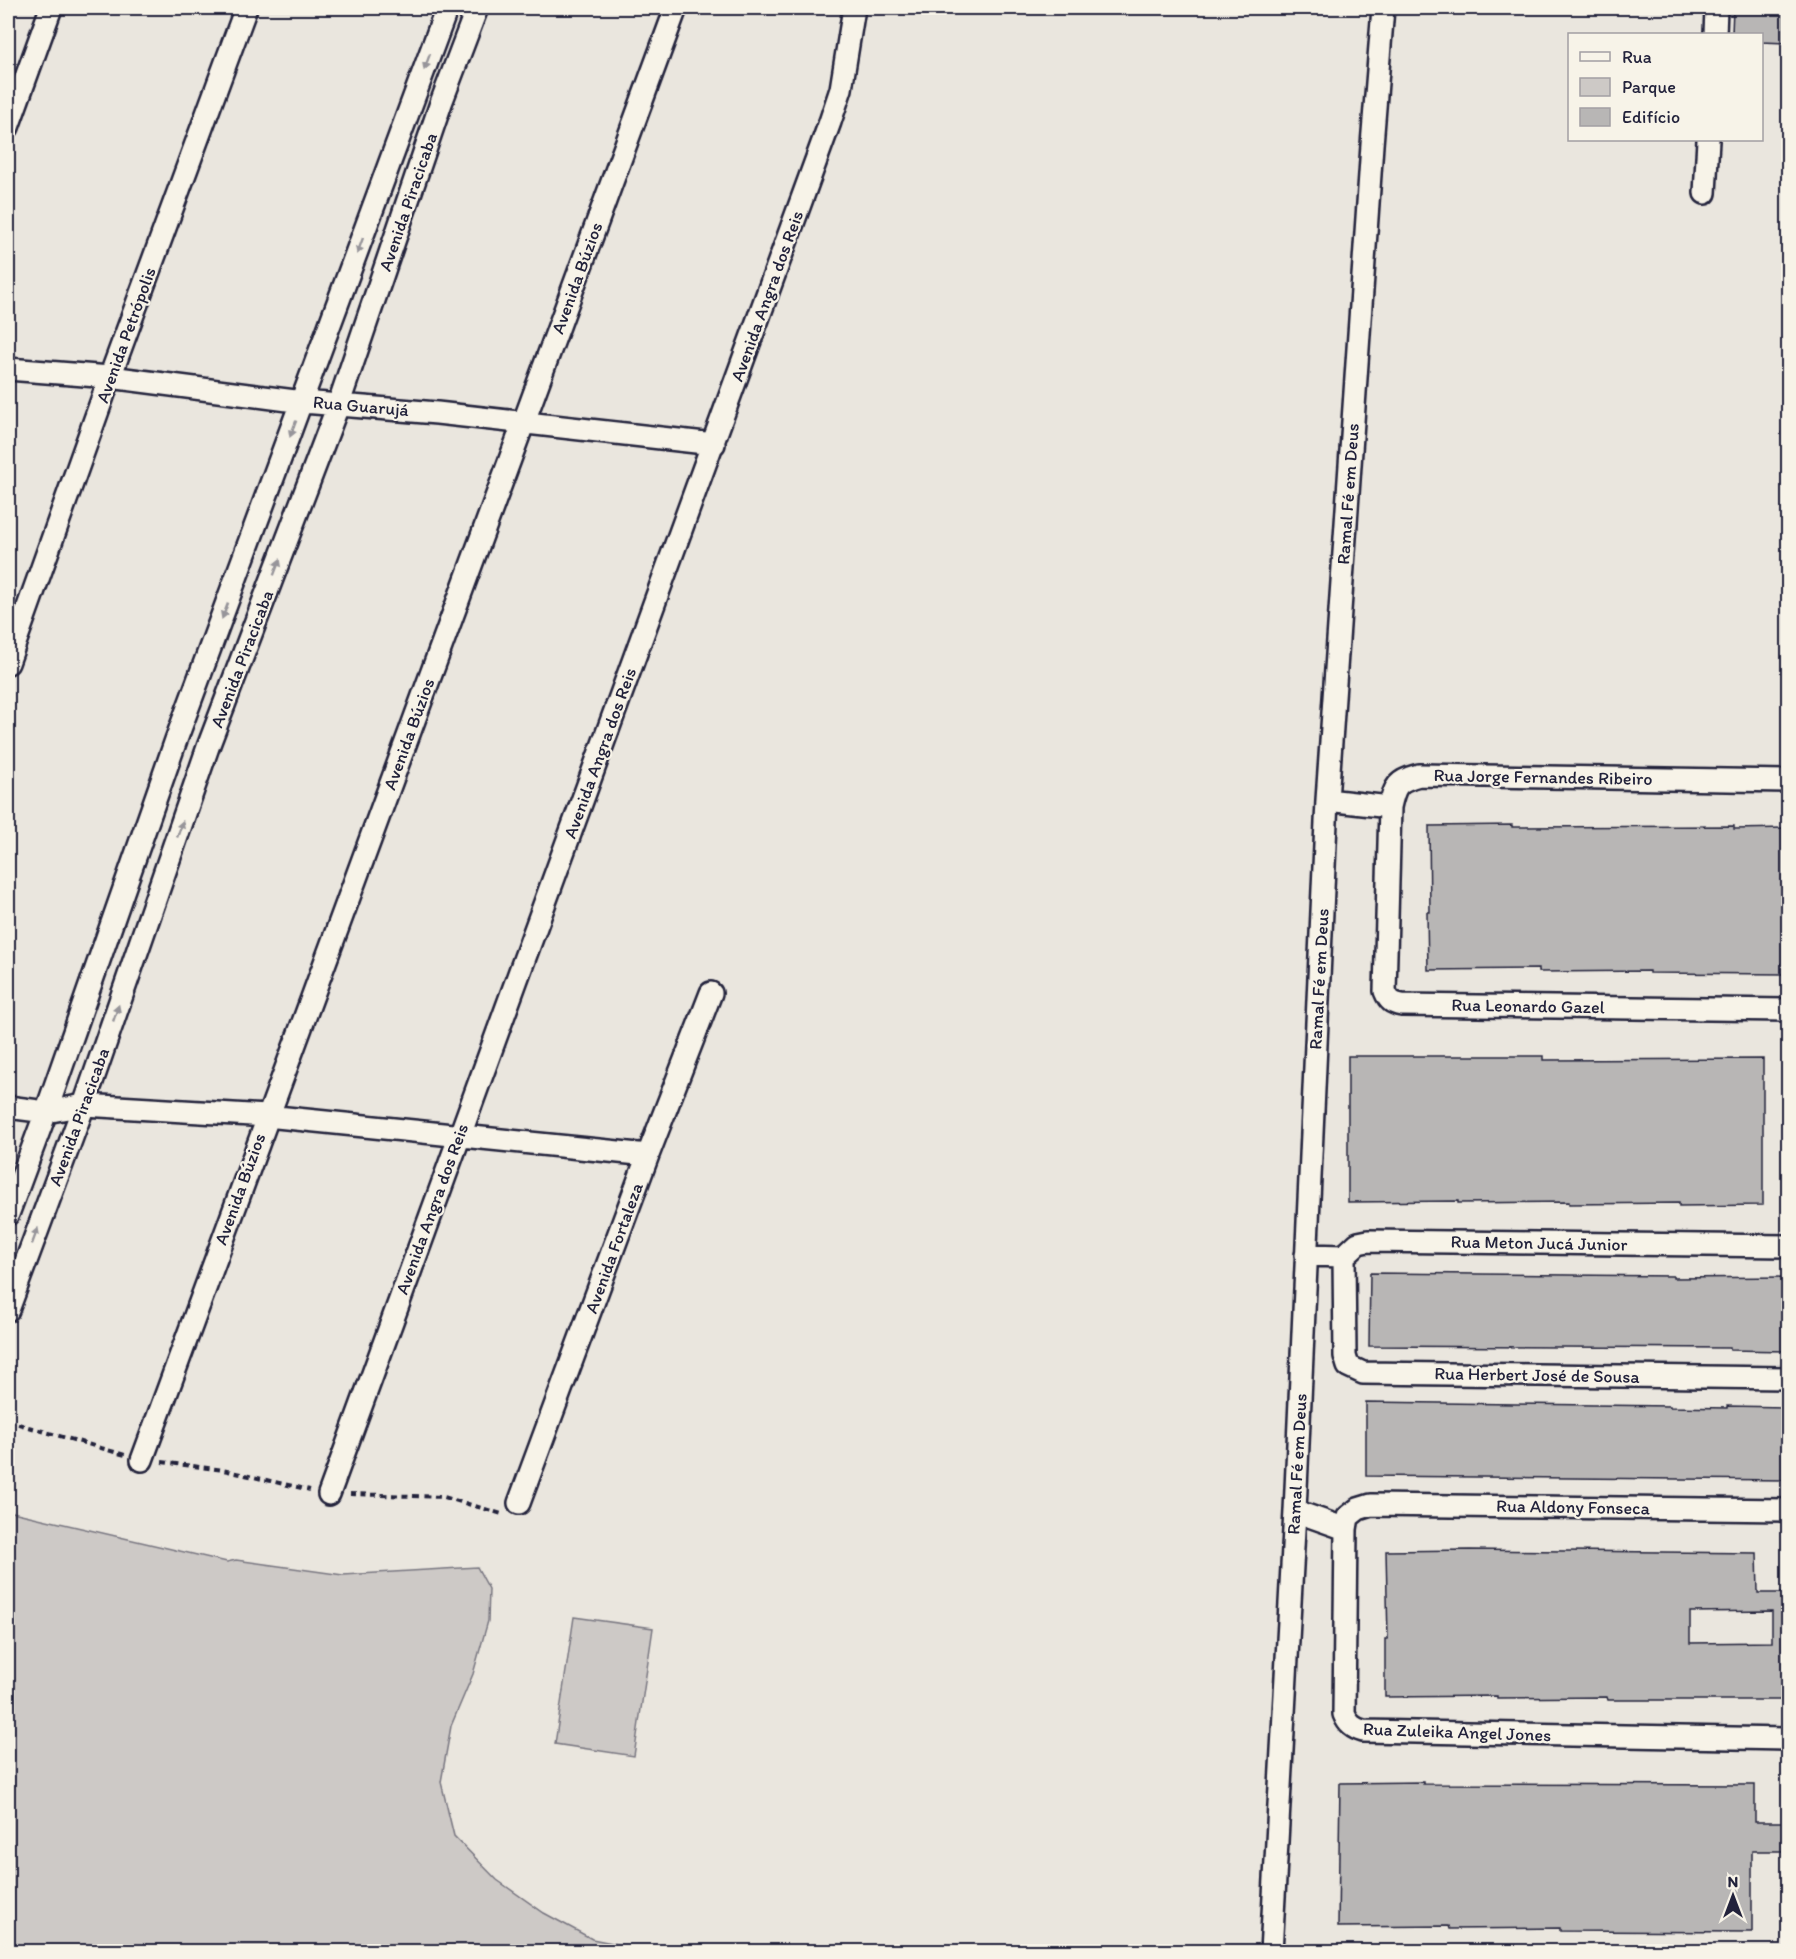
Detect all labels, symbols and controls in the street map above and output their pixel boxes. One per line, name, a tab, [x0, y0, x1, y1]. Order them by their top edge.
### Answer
legend	[1568, 33, 1763, 141]
text: Rua	[1622, 46, 1652, 68]
one-way arrow	[422, 54, 432, 72]
text: Parque	[1622, 76, 1676, 98]
text: Edifício	[1622, 106, 1680, 128]
street label: Avenida Piracicaba	[374, 130, 442, 274]
street label: Avenida Angra dos Reis	[726, 207, 808, 385]
street label: Avenida Búzios	[547, 219, 607, 337]
one-way arrow	[355, 237, 365, 255]
street label: Avenida Petrópolis	[91, 264, 161, 406]
street label: Rua Guarujá	[312, 391, 411, 421]
one-way arrow	[288, 420, 298, 438]
street label: Ramal Fé em Deus	[1332, 423, 1364, 565]
one-way arrow	[272, 558, 282, 576]
street label: Avenida Piracicaba	[206, 587, 278, 731]
one-way arrow	[219, 602, 229, 620]
street label: Avenida Angra dos Reis	[559, 664, 641, 842]
street label: Avenida Búzios	[379, 675, 439, 793]
street label: Rua Jorge Fernandes Ribeiro	[1433, 764, 1653, 790]
one-way arrow	[175, 820, 185, 838]
street label: Ramal Fé em Deus	[1304, 908, 1334, 1050]
street label: Rua Leonardo Gazel	[1451, 994, 1605, 1018]
one-way arrow	[111, 1004, 121, 1022]
street label: Avenida Piracicaba	[44, 1045, 114, 1189]
street label: Avenida Angra dos Reis	[391, 1120, 473, 1298]
street label: Avenida Búzios	[210, 1130, 270, 1248]
street label: Avenida Fortaleza	[580, 1179, 648, 1316]
one-way arrow	[31, 1227, 41, 1245]
street label: Rua Meton Jucá Junior	[1451, 1230, 1628, 1256]
street label: Rua Herbert José de Sousa	[1434, 1362, 1641, 1388]
street label: Ramal Fé em Deus	[1282, 1393, 1312, 1535]
street label: Rua Aldony Fonseca	[1496, 1495, 1651, 1519]
street label: Rua Zuleika Angel Jones	[1362, 1718, 1552, 1746]
north arrow	[1703, 1866, 1763, 1926]
text: N	[1728, 1872, 1738, 1891]

